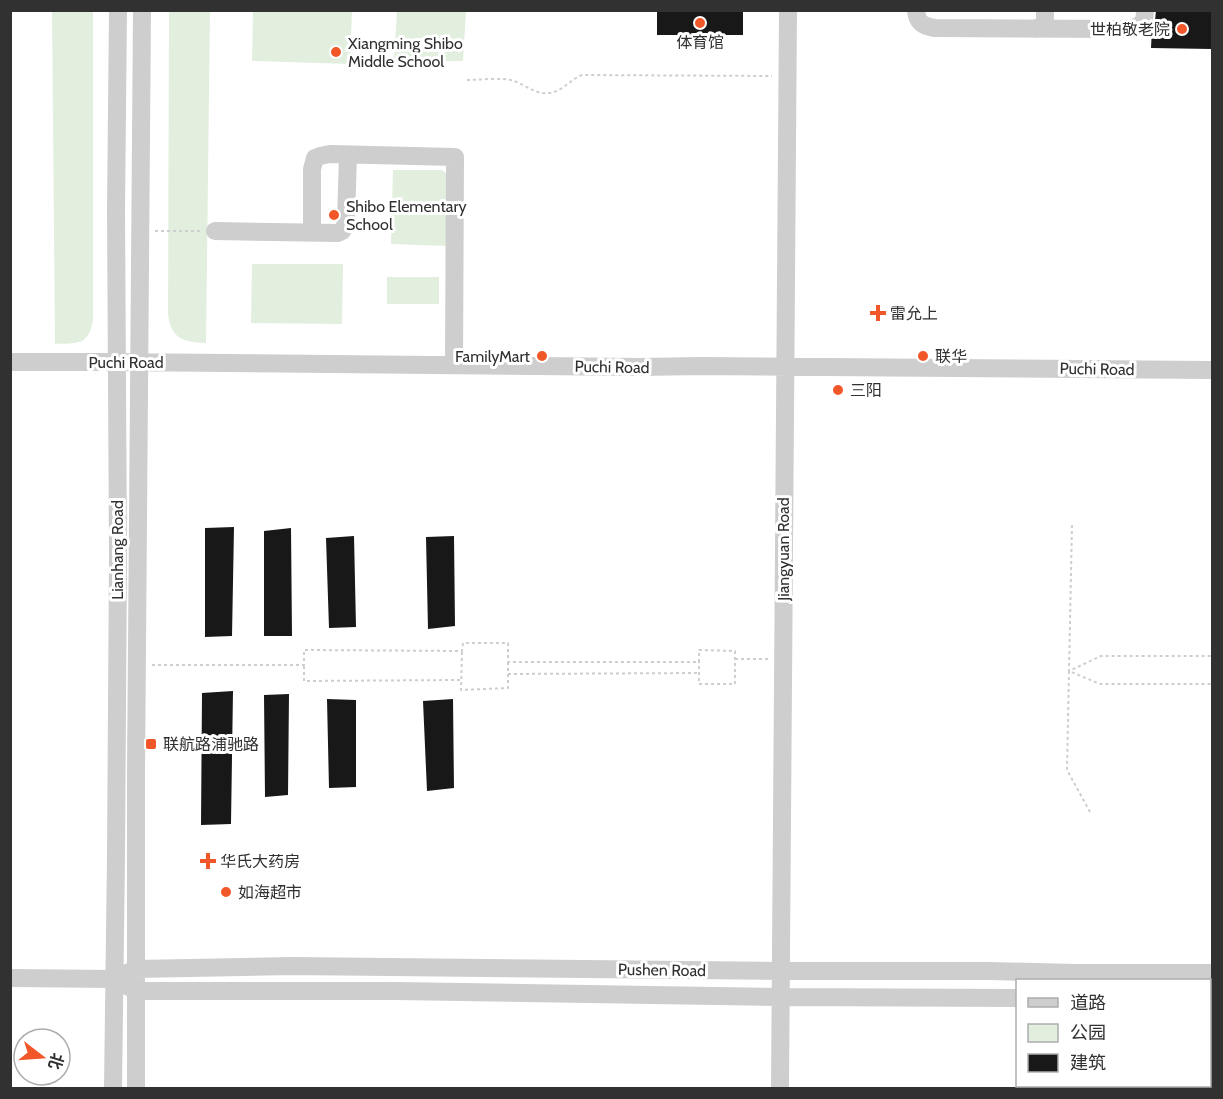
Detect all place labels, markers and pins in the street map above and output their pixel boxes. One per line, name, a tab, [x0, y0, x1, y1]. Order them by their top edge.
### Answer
marker: 体育馆	[693, 16, 707, 30]
place label: 世柏敬老院	[1090, 20, 1170, 39]
marker: 世柏敬老院	[1175, 22, 1189, 36]
place label: 体育馆	[676, 33, 724, 52]
place label: Xiangming Shibo Middle School	[348, 34, 463, 71]
marker: Xiangming Shibo Middle School	[329, 45, 343, 59]
place label: Shibo Elementary School	[346, 197, 467, 234]
marker: Shibo Elementary School	[327, 208, 341, 222]
place label: 雷允上	[890, 304, 938, 323]
marker: 雷允上	[871, 306, 885, 320]
place label: FamilyMart	[455, 347, 531, 366]
place label: 联华	[935, 347, 967, 366]
marker: FamilyMart	[535, 349, 549, 363]
marker: 联华	[916, 349, 930, 363]
place label: 三阳	[850, 381, 882, 400]
marker: 三阳	[831, 383, 845, 397]
place label: 联航路浦驰路	[163, 735, 259, 754]
marker: 联航路浦驰路	[144, 737, 158, 751]
place label: 华氏大药房	[220, 852, 300, 871]
marker: 华氏大药房	[201, 854, 215, 868]
place label: 如海超市	[238, 883, 302, 902]
marker: 如海超市	[219, 885, 233, 899]

